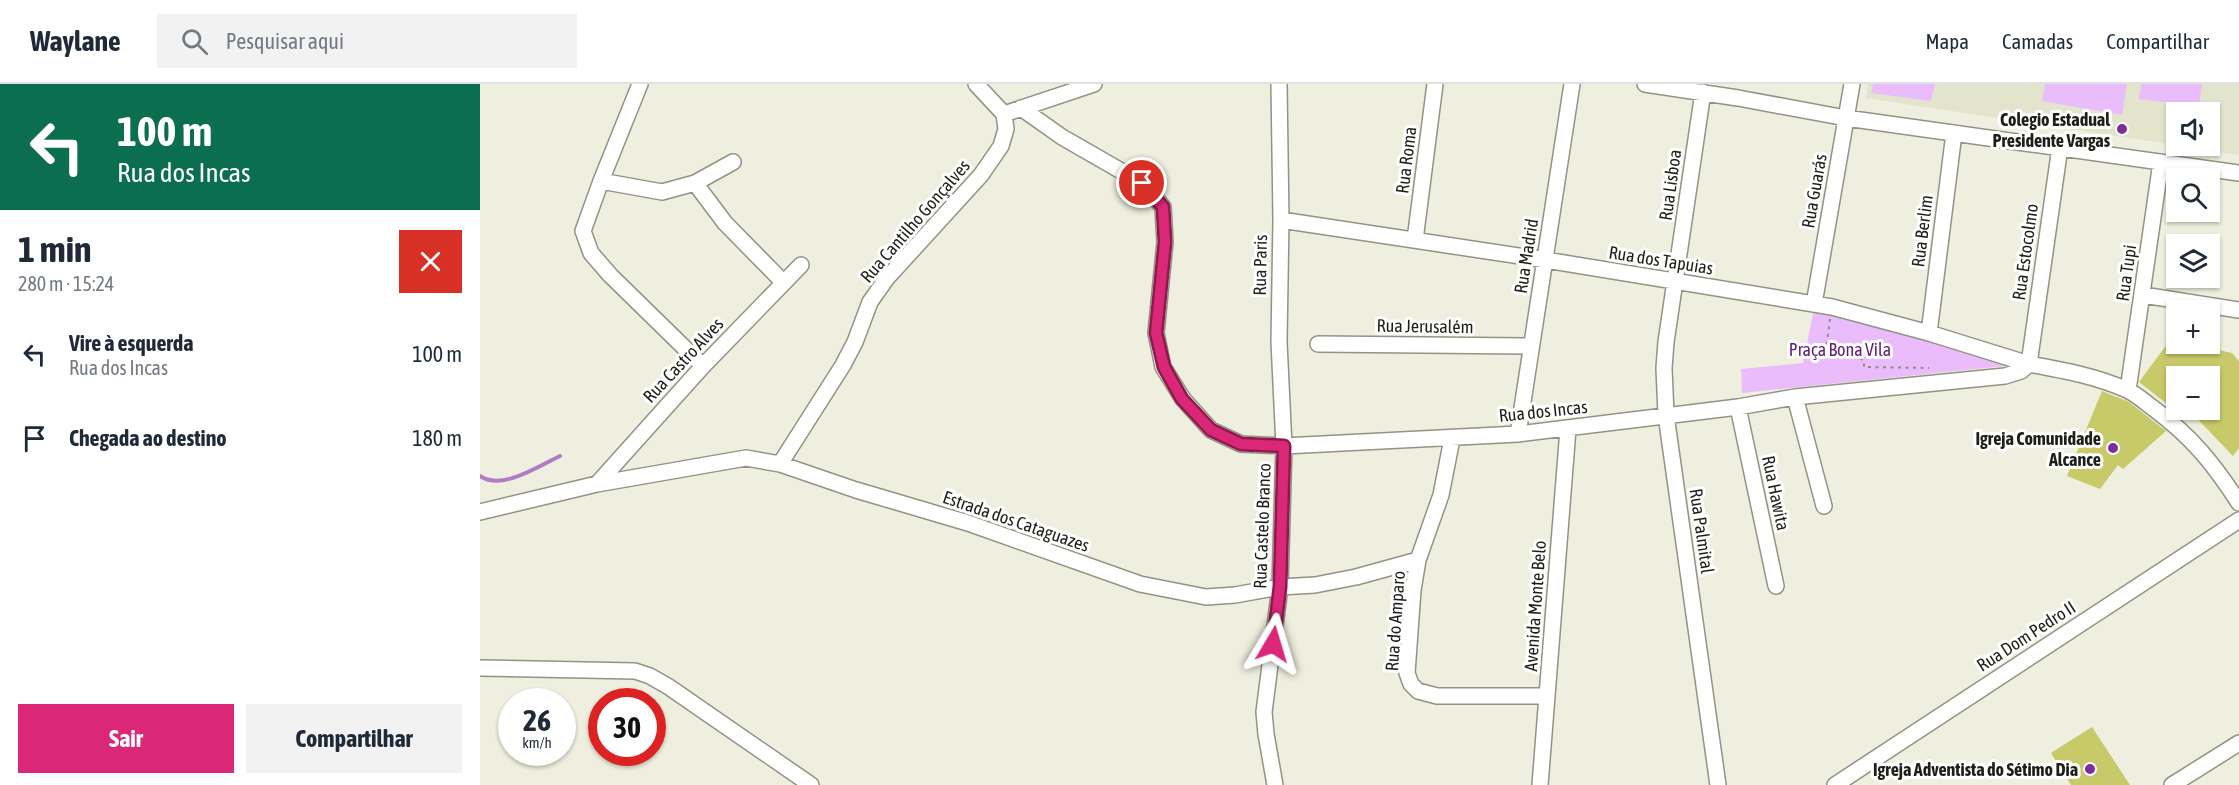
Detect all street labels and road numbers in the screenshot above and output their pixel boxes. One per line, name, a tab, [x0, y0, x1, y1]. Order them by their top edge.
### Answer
street label: Rua Roma	[1391, 125, 1421, 195]
street label: Rua Lisboa	[1655, 148, 1685, 222]
street label: Rua Guarás	[1797, 152, 1831, 230]
street label: Rua Cantilho Gonçalves	[856, 155, 974, 287]
street label: Rua Berlim	[1907, 194, 1937, 268]
street label: Rua Estocolmo	[2008, 202, 2042, 302]
street label: Rua Madrid	[1510, 217, 1542, 295]
street label: Rua Paris	[1249, 234, 1271, 296]
street label: Rua dos Tapuias	[1607, 241, 1715, 279]
street label: Rua Tupi	[2112, 243, 2140, 303]
street label: Rua Castro Alves	[639, 313, 727, 407]
street label: Rua Jerusalém	[1376, 315, 1474, 337]
street label: Rua dos Incas	[1498, 396, 1588, 426]
street label: Rua Hawita	[1758, 454, 1794, 532]
street label: Rua Castelo Branco	[1249, 463, 1275, 589]
street label: Estrada dos Cataguazes	[940, 486, 1092, 556]
street label: Rua Palmital	[1686, 487, 1718, 575]
street label: Avenida Monte Belo	[1520, 540, 1550, 672]
street label: Rua do Amparo	[1381, 570, 1409, 672]
street label: Rua Dom Pedro II	[1973, 596, 2079, 676]

